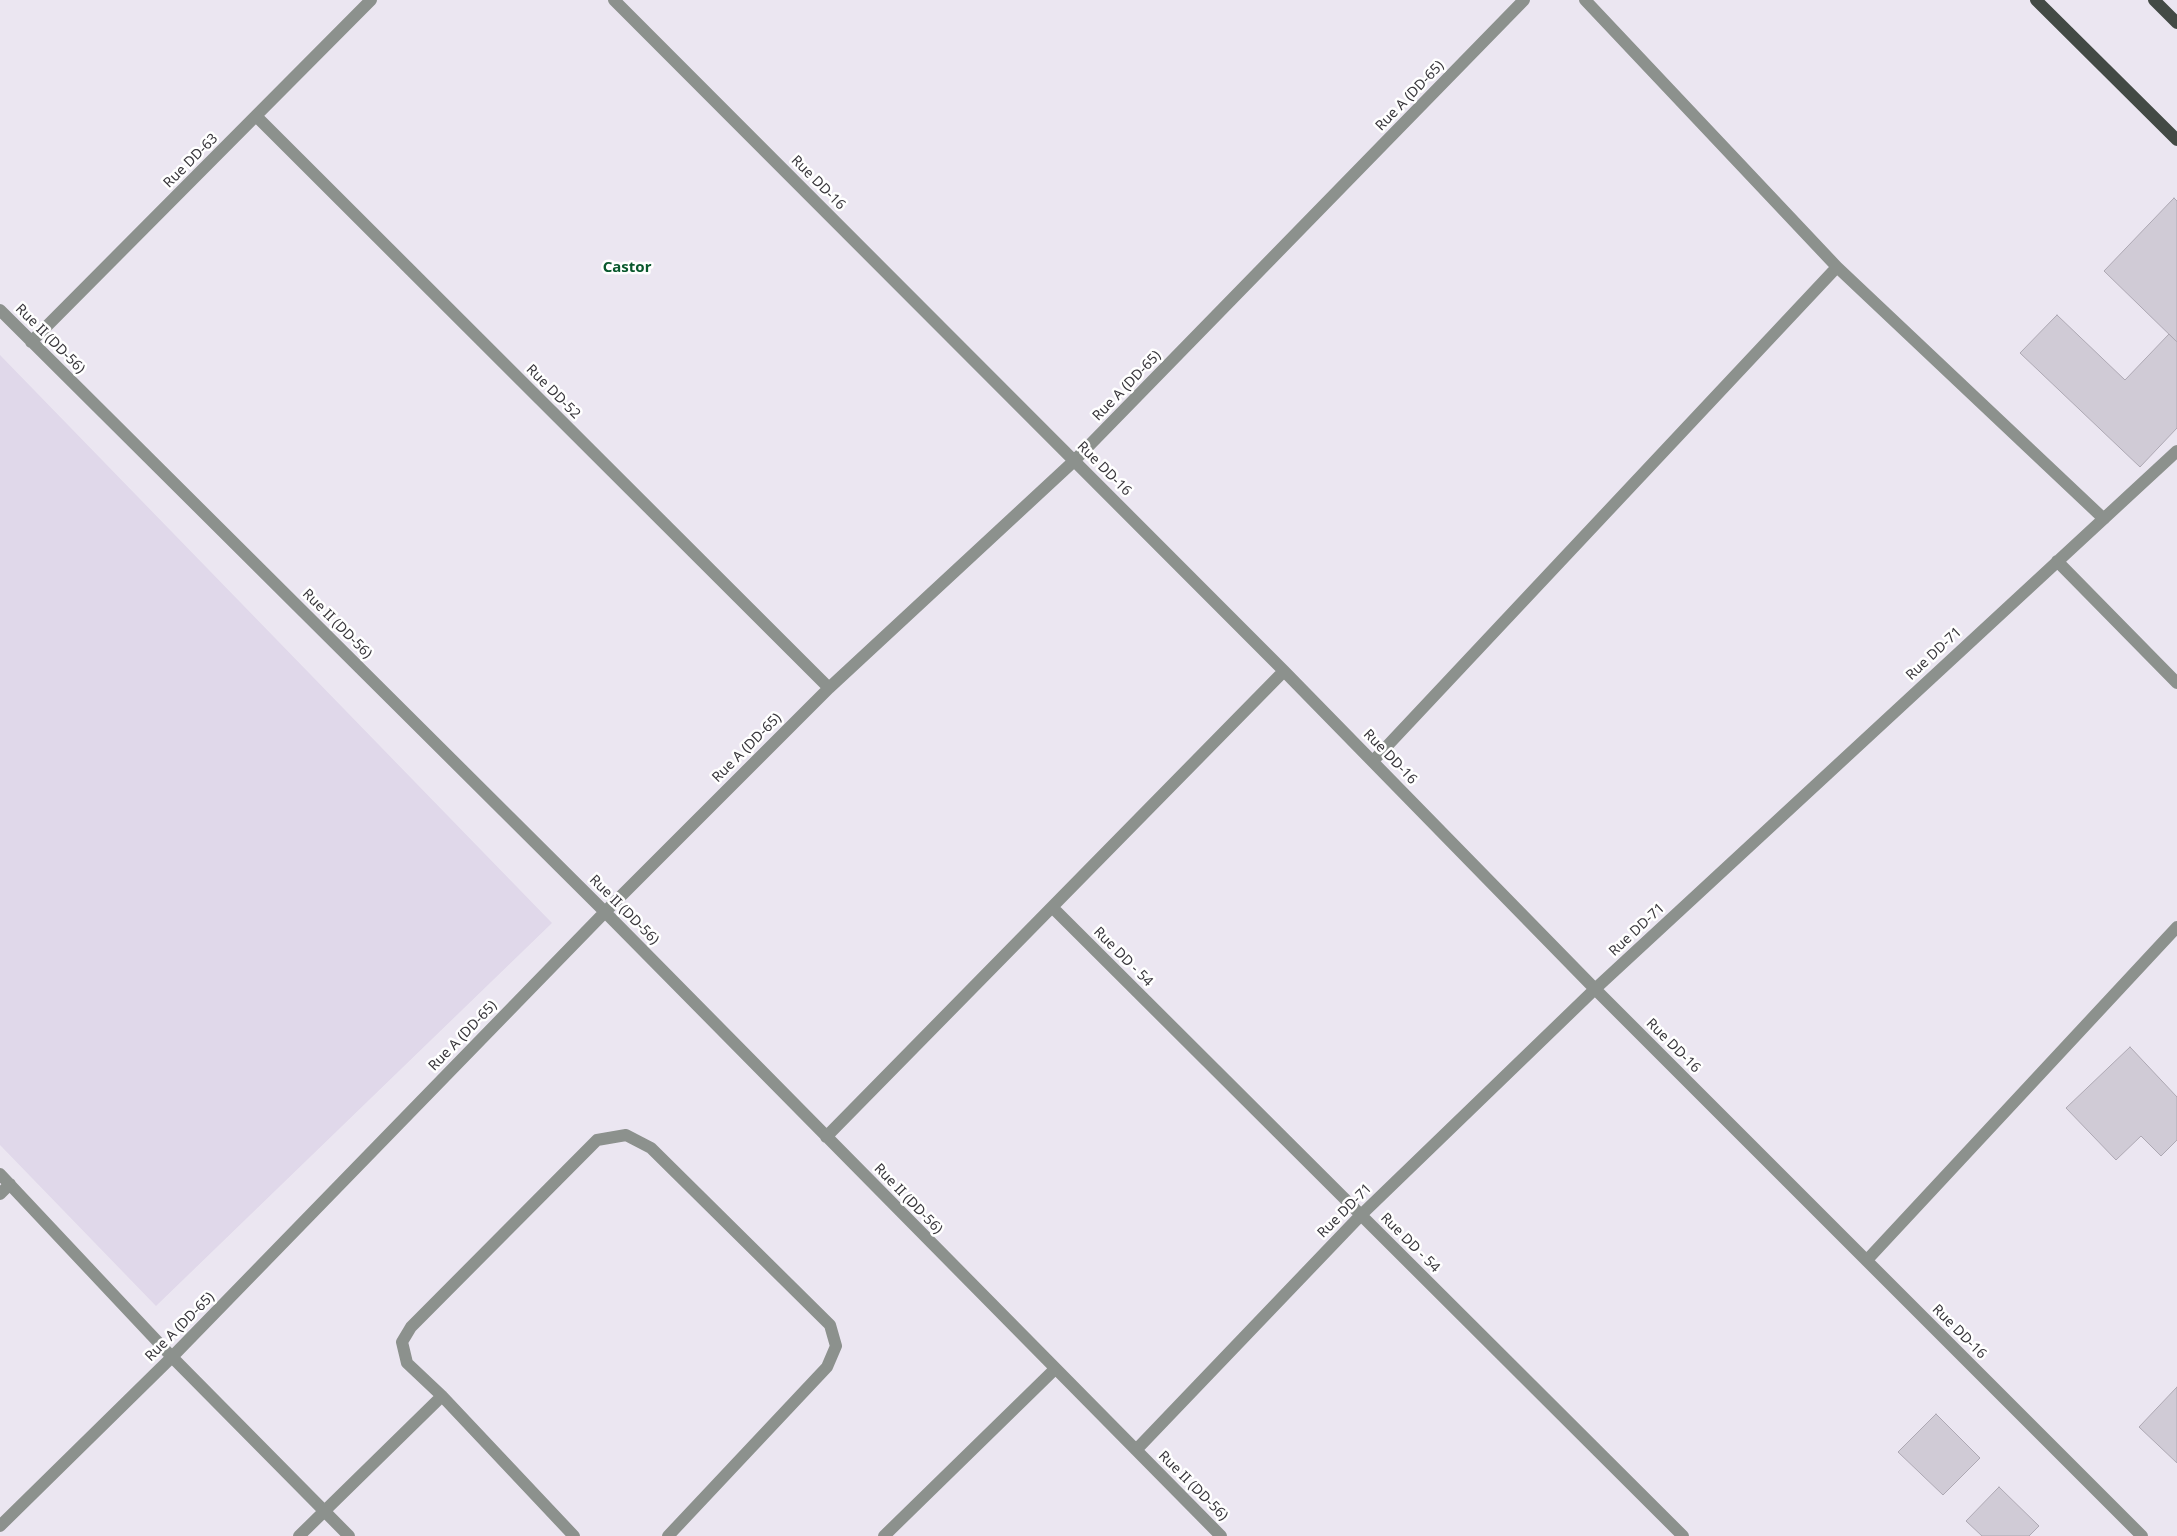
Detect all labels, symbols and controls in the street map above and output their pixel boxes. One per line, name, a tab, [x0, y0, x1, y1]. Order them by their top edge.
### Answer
street label: Rue A (DD-65)	[1372, 57, 1448, 135]
street label: Rue DD-63	[160, 130, 222, 192]
street label: Rue DD-16	[787, 152, 849, 214]
district label: Castor	[603, 259, 651, 277]
street label: Rue II (DD-56)	[12, 301, 88, 377]
street label: Rue A (DD-65)	[1089, 347, 1165, 425]
street label: Rue DD-52	[522, 361, 584, 423]
street label: Rue DD-16	[1073, 438, 1135, 500]
street label: Rue II (DD-56)	[299, 586, 375, 662]
street label: Rue DD-71	[1903, 624, 1965, 684]
street label: Rue A (DD-65)	[709, 710, 785, 786]
street label: Rue DD-16	[1360, 726, 1420, 788]
street label: Rue II (DD-56)	[586, 872, 662, 948]
street label: Rue DD-71	[1606, 900, 1668, 960]
street label: Rue DD - 54	[1090, 924, 1156, 990]
street label: Rue A (DD-65)	[425, 997, 501, 1075]
street label: Rue DD-16	[1642, 1015, 1704, 1077]
street label: Rue II (DD-56)	[870, 1160, 946, 1238]
street label: Rue DD-71	[1314, 1180, 1376, 1242]
street label: Rue DD - 54	[1377, 1210, 1443, 1276]
street label: Rue A (DD-65)	[142, 1289, 218, 1365]
street label: Rue DD-16	[1928, 1301, 1990, 1363]
street label: Rue II (DD-56)	[1155, 1448, 1231, 1524]

